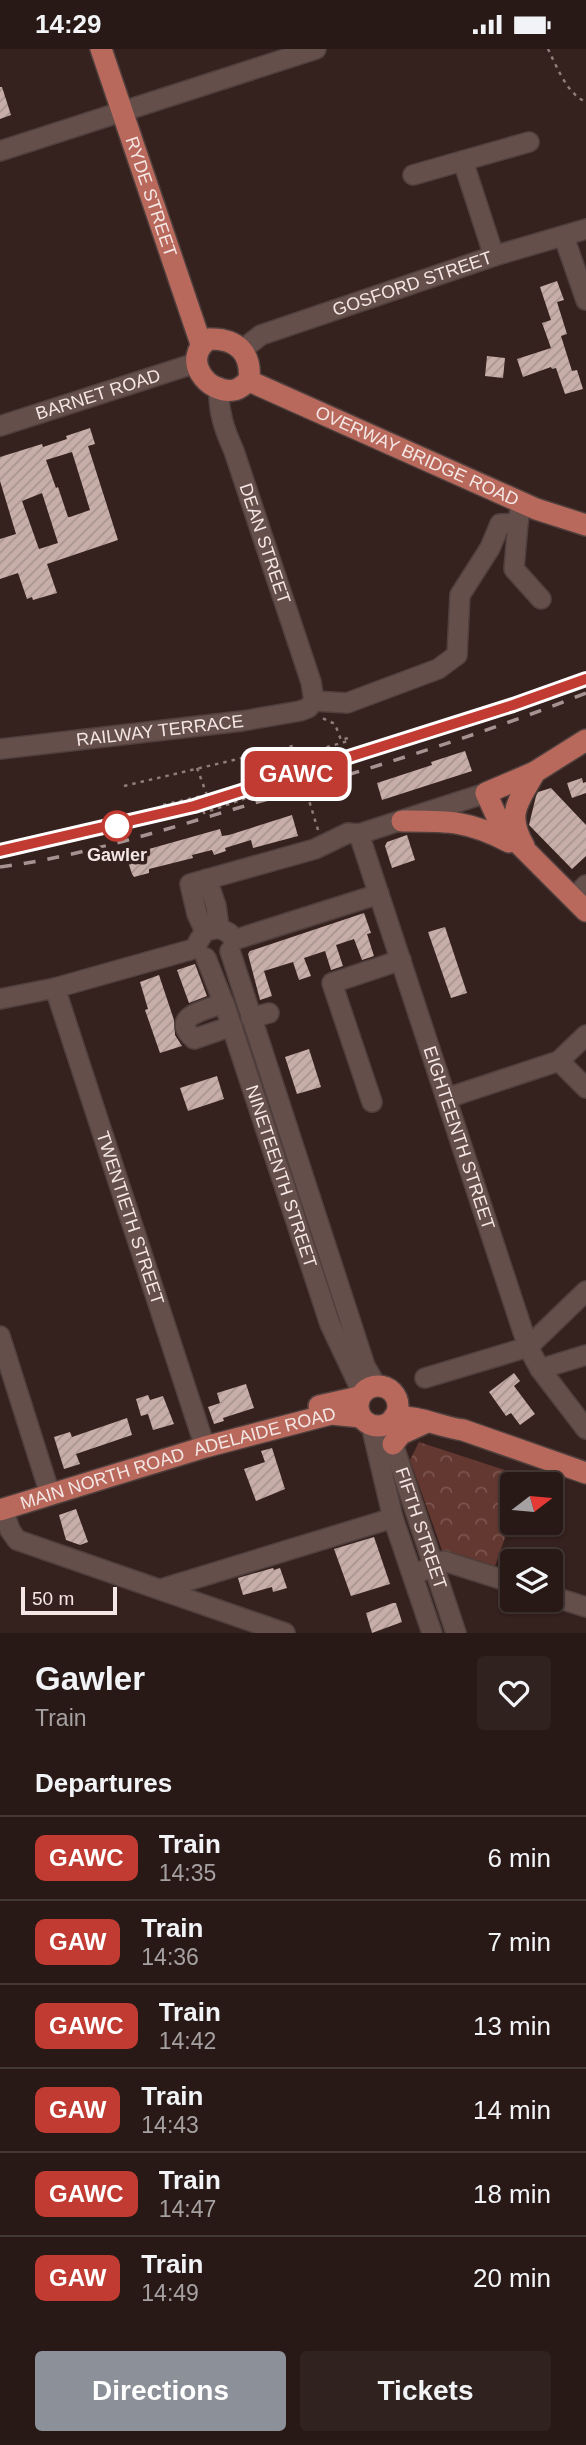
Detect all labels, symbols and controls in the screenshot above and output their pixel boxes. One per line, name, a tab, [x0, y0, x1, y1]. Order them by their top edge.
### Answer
text: 14:29	[35, 9, 102, 39]
street label: RYDE STREET	[121, 134, 181, 260]
street label: GOSFORD STREET	[330, 247, 495, 320]
street label: BARNET ROAD	[33, 365, 163, 424]
street label: OVERWAY BRIDGE ROAD	[312, 402, 522, 510]
street label: DEAN STREET	[235, 481, 294, 607]
street label: RAILWAY TERRACE	[75, 711, 245, 750]
line badge: GAWC	[247, 751, 345, 797]
text: GAWC	[259, 760, 333, 787]
marker: Gawler	[102, 811, 132, 841]
place label: Gawler	[87, 845, 147, 865]
street label: EIGHTEENTH STREET	[420, 1044, 499, 1232]
street label: NINETEENTH STREET	[242, 1082, 321, 1270]
street label: TWENTIETH STREET	[93, 1129, 168, 1307]
street label: ADELAIDE ROAD	[191, 1403, 338, 1460]
street label: MAIN NORTH ROAD	[18, 1444, 187, 1513]
street label: FIFTH STREET	[392, 1465, 451, 1592]
north arrow	[500, 1472, 564, 1535]
map controls	[500, 1472, 563, 1612]
button: layers	[500, 1549, 563, 1612]
scale bar	[21, 1584, 117, 1616]
text: 50 m	[32, 1588, 74, 1609]
button: heart	[477, 1656, 551, 1730]
text: Gawler	[35, 1660, 145, 1697]
text: Train	[35, 1705, 87, 1731]
text: Departures	[35, 1768, 172, 1798]
text: Train	[159, 1829, 221, 1859]
text: 6 min	[487, 1843, 551, 1873]
text: GAWC	[49, 1844, 124, 1871]
text: 14:35	[159, 1860, 216, 1886]
text: Train	[141, 1913, 203, 1943]
text: 7 min	[487, 1927, 551, 1957]
text: GAW	[49, 1928, 106, 1955]
text: 14:36	[141, 1944, 199, 1970]
text: Train	[159, 1997, 221, 2027]
text: 13 min	[473, 2011, 551, 2041]
text: GAWC	[49, 2012, 124, 2039]
text: 14:42	[159, 2028, 216, 2054]
text: Train	[141, 2081, 203, 2111]
text: 14 min	[473, 2095, 551, 2125]
text: GAW	[49, 2096, 106, 2123]
text: 14:43	[141, 2112, 199, 2138]
text: Train	[159, 2165, 221, 2195]
text: 18 min	[473, 2179, 551, 2209]
text: GAWC	[49, 2180, 124, 2207]
text: 14:47	[159, 2196, 216, 2222]
text: Train	[141, 2249, 203, 2279]
text: 20 min	[473, 2263, 551, 2293]
text: GAW	[49, 2264, 106, 2291]
text: 14:49	[141, 2280, 199, 2306]
button: Directions	[35, 2351, 286, 2431]
button: Tickets	[300, 2351, 551, 2431]

